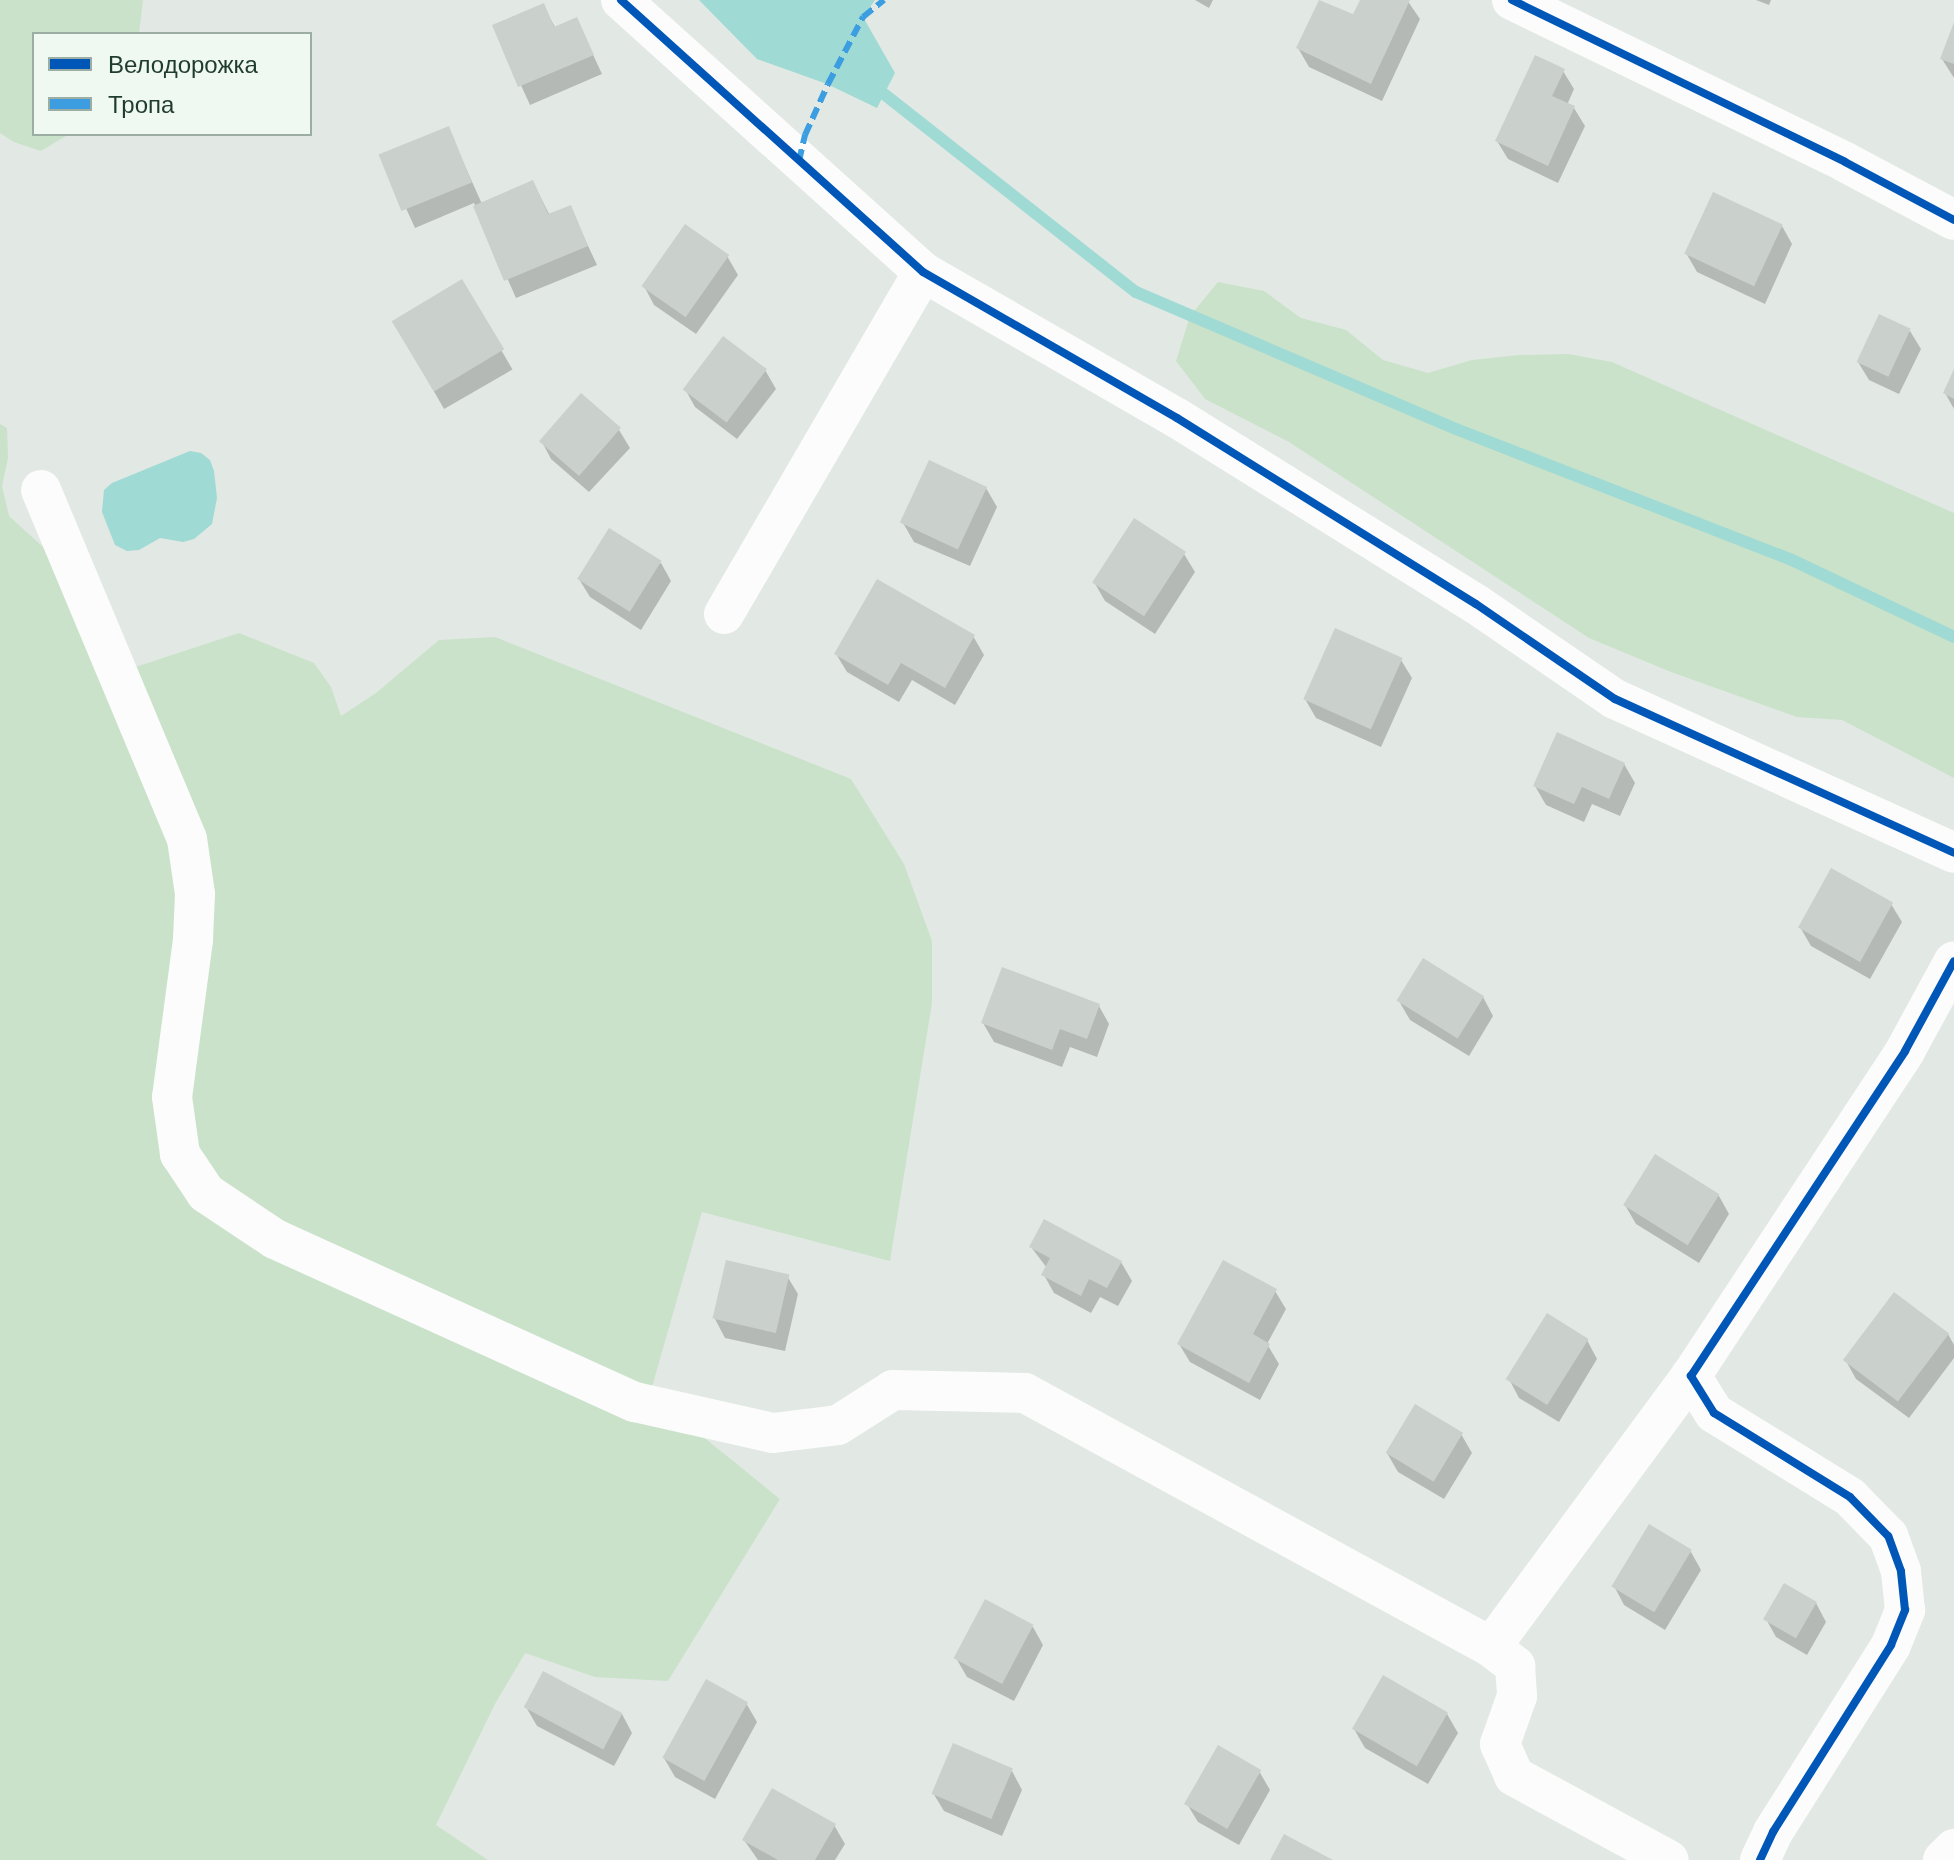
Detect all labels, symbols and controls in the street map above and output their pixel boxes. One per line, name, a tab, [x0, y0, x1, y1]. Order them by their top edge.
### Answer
legend	[32, 32, 312, 136]
text: Велодорожка	[108, 49, 258, 78]
text: Тропа	[108, 89, 174, 118]

